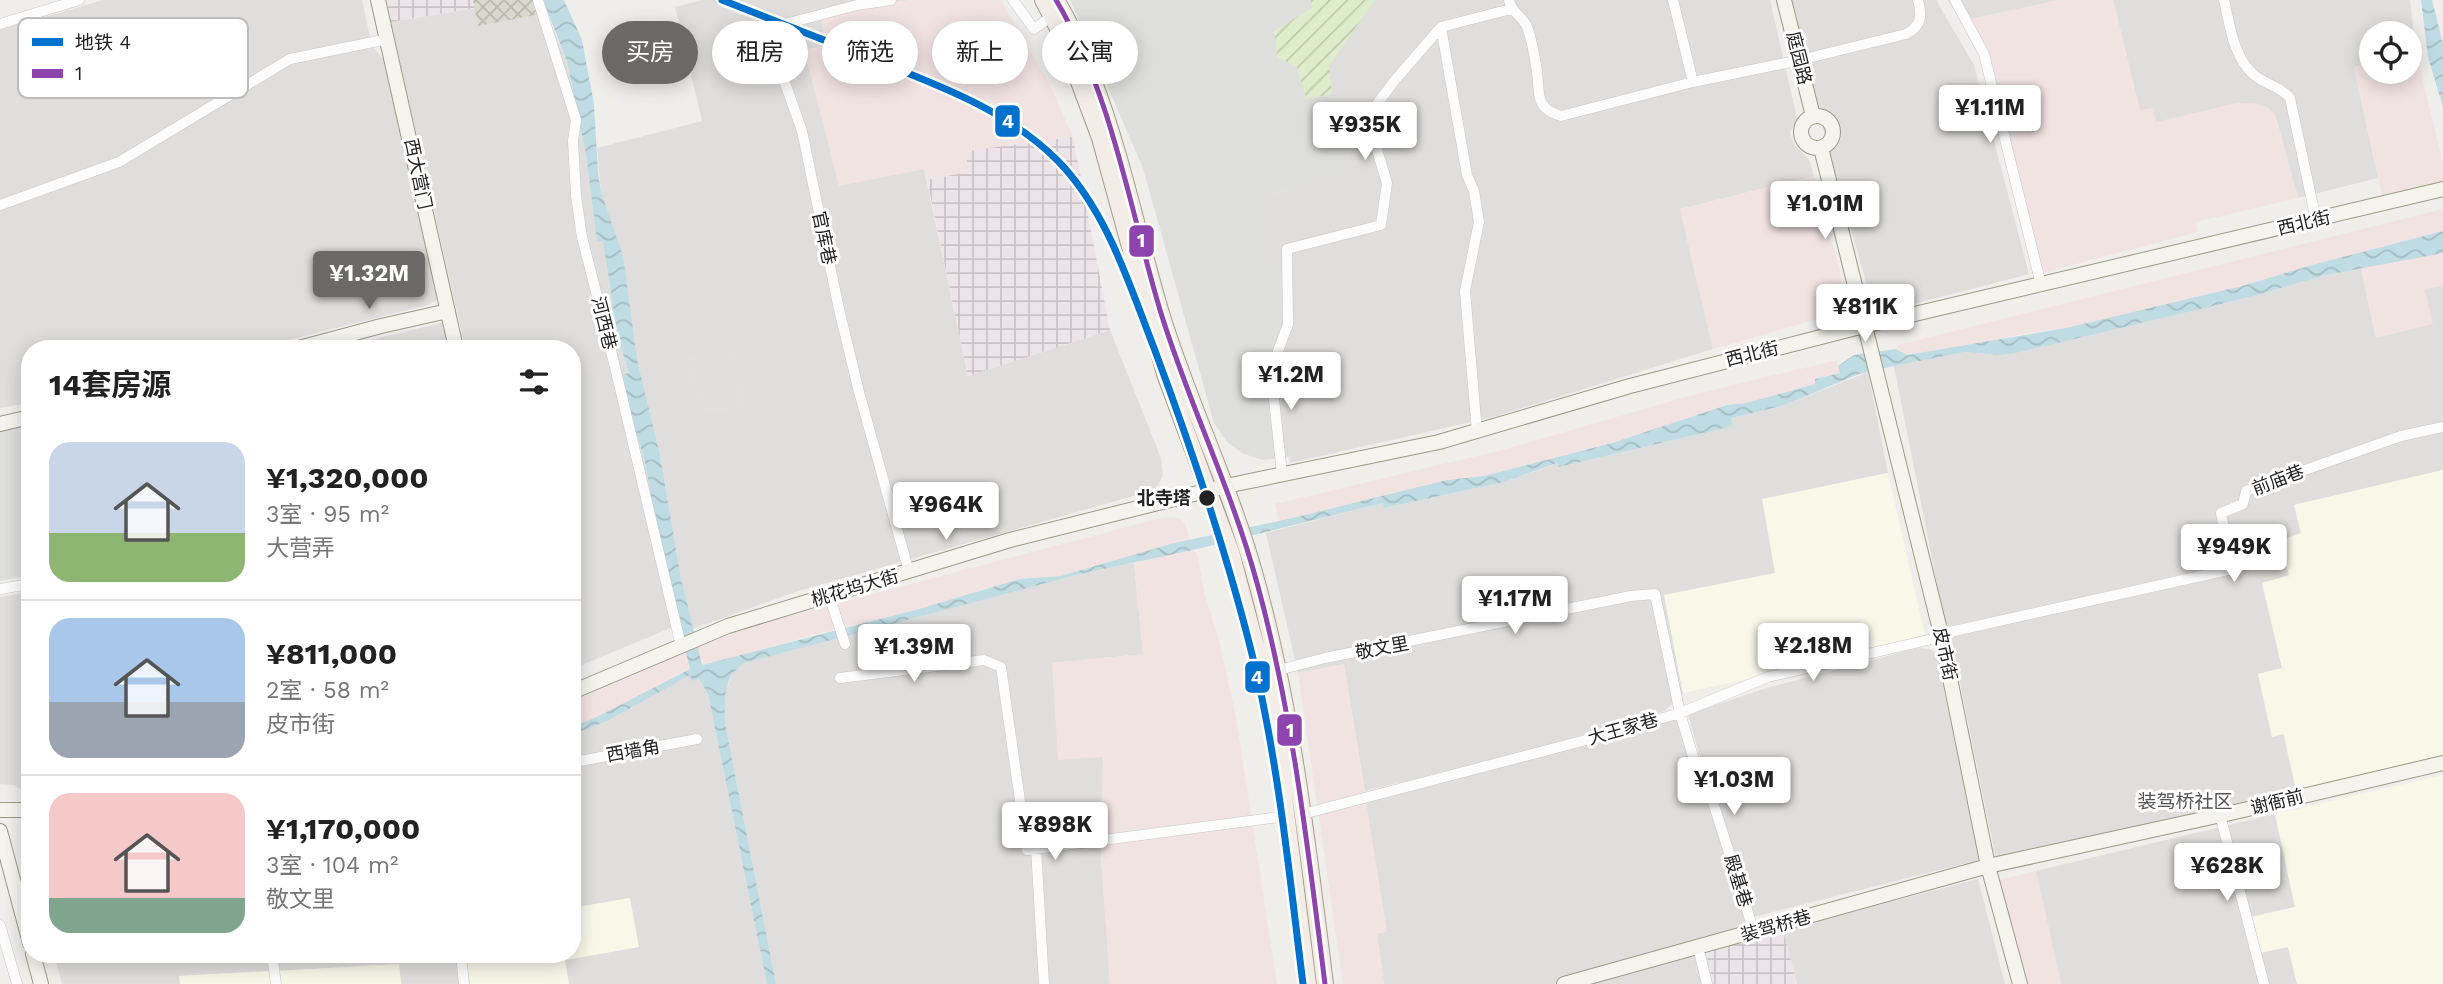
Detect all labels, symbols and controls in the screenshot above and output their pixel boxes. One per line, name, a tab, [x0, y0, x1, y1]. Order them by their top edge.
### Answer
legend	[18, 18, 248, 98]
chip: 买房	[602, 21, 698, 84]
chip: 租房	[712, 21, 808, 84]
chip: 筛选	[822, 21, 918, 84]
chip: 新上	[932, 21, 1028, 84]
chip: 公寓	[1042, 21, 1138, 84]
map controls	[2359, 21, 2422, 84]
button: locate	[2359, 21, 2422, 84]
street label: 庭园路	[1783, 29, 1816, 87]
text: 地铁 4	[75, 31, 131, 54]
text: 1	[75, 62, 82, 85]
pin: ¥1.11M	[1933, 86, 2047, 145]
text: ¥1.11M	[1955, 94, 2025, 121]
pin: ¥935K	[1316, 102, 1414, 162]
line badge: 4	[994, 104, 1021, 138]
text: 4	[1002, 110, 1014, 133]
text: ¥935K	[1329, 111, 1401, 138]
street label: 西大营门	[401, 136, 436, 211]
pin: ¥1.01M	[1768, 182, 1882, 241]
text: ¥1.01M	[1786, 190, 1864, 217]
street label: 西北街	[2275, 206, 2333, 239]
street label: 官库巷	[809, 209, 840, 266]
line badge: 1	[1128, 224, 1155, 258]
text: 1	[1137, 229, 1145, 252]
pin: ¥1.32M	[312, 252, 426, 311]
text: ¥1.32M	[329, 260, 409, 287]
pin: ¥811K	[1816, 284, 1914, 344]
text: ¥811K	[1832, 293, 1898, 320]
street label: 河西巷	[588, 294, 621, 352]
street label: 西北街	[1723, 337, 1781, 370]
pin: ¥1.2M	[1242, 352, 1340, 412]
text: ¥1.2M	[1258, 361, 1324, 388]
icon: filters	[515, 363, 553, 401]
text: 14套房源	[49, 367, 171, 402]
text: ¥1,320,000	[266, 460, 429, 495]
street label: 前庙巷	[2249, 460, 2307, 499]
icon: home	[105, 470, 189, 554]
pin: ¥964K	[897, 482, 995, 542]
place label: 北寺塔	[1137, 487, 1191, 508]
marker: 北寺塔	[1197, 488, 1217, 508]
text: ¥964K	[909, 491, 983, 518]
text: 3室 · 95 m²	[266, 501, 389, 528]
pin: ¥949K	[2185, 524, 2283, 584]
text: ¥949K	[2197, 533, 2271, 560]
text: 大营弄	[266, 535, 335, 562]
street label: 桃花坞大街	[809, 565, 901, 610]
pin: ¥1.17M	[1458, 576, 1572, 636]
text: ¥1.17M	[1478, 585, 1552, 612]
pin: ¥1.39M	[857, 624, 971, 684]
pin: ¥2.18M	[1756, 624, 1870, 683]
street label: 皮市街	[1930, 625, 1961, 682]
street label: 敬文里	[1353, 632, 1410, 663]
text: ¥2.18M	[1774, 632, 1852, 659]
text: ¥1.39M	[874, 633, 954, 660]
text: ¥811,000	[266, 636, 397, 671]
icon: home	[105, 646, 189, 730]
line badge: 4	[1244, 660, 1271, 694]
text: 4	[1251, 666, 1263, 689]
text: 2室 · 58 m²	[266, 677, 389, 704]
street label: 大王家巷	[1585, 709, 1660, 749]
text: 皮市街	[266, 711, 335, 738]
line badge: 1	[1276, 713, 1303, 747]
text: 1	[1286, 719, 1294, 742]
street label: 西墙角	[605, 735, 661, 766]
pin: ¥1.03M	[1677, 758, 1791, 817]
text: ¥1.03M	[1694, 766, 1774, 793]
street label: 谢衙前	[2248, 785, 2306, 818]
district label: 装驾桥社区	[2137, 790, 2233, 813]
pin: ¥898K	[1006, 802, 1104, 862]
text: ¥1,170,000	[266, 811, 420, 846]
text: ¥898K	[1018, 811, 1092, 838]
icon: home	[105, 821, 189, 905]
pin: ¥628K	[2178, 844, 2276, 903]
text: 3室 · 104 m²	[266, 852, 398, 879]
street label: 殿基巷	[1721, 852, 1756, 910]
text: ¥628K	[2190, 852, 2264, 879]
text: 敬文里	[266, 886, 335, 913]
street label: 装驾桥巷	[1738, 906, 1813, 946]

